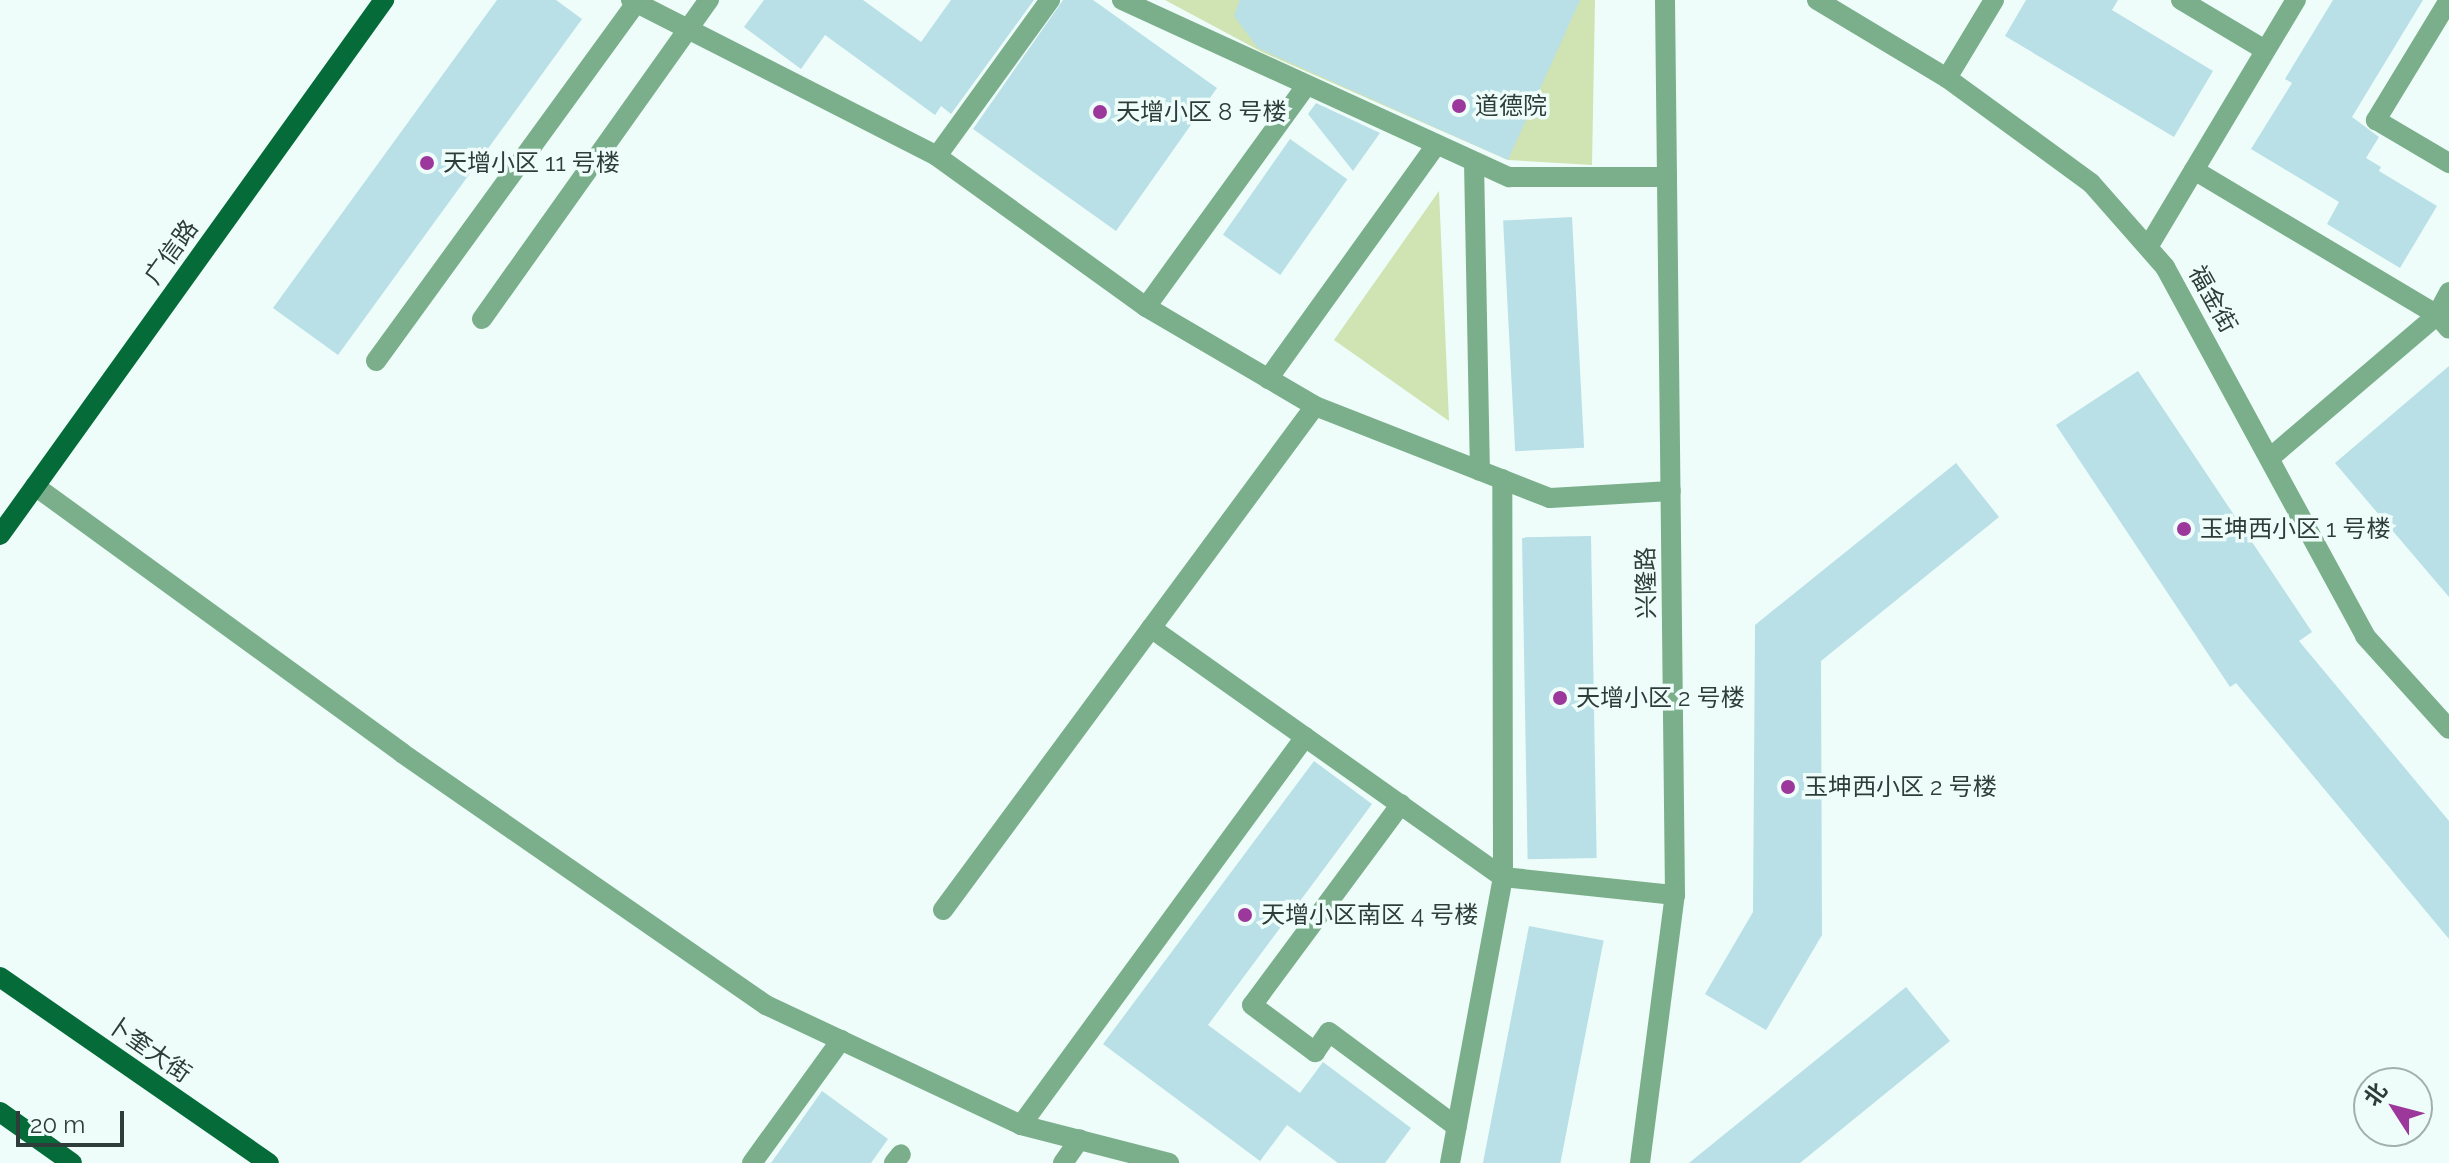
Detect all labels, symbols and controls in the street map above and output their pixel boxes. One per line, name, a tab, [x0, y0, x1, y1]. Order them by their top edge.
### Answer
place label: 道德院	[1475, 92, 1547, 120]
marker: 道德院	[1450, 97, 1468, 115]
place label: 天增小区 8 号楼	[1116, 98, 1286, 126]
marker: 天增小区 8 号楼	[1091, 103, 1109, 121]
place label: 天增小区 11 号楼	[443, 149, 620, 177]
marker: 天增小区 11 号楼	[418, 154, 436, 172]
street label: 广信路	[138, 214, 204, 290]
street label: 福金街	[2183, 261, 2243, 337]
place label: 玉坤西小区 1 号楼	[2200, 515, 2391, 543]
marker: 玉坤西小区 1 号楼	[2175, 520, 2193, 538]
street label: 兴隆路	[1631, 547, 1661, 619]
place label: 天增小区 2 号楼	[1576, 684, 1745, 712]
marker: 天增小区 2 号楼	[1551, 689, 1569, 707]
place label: 玉坤西小区 2 号楼	[1804, 773, 1997, 801]
marker: 玉坤西小区 2 号楼	[1779, 778, 1797, 796]
place label: 天增小区南区 4 号楼	[1261, 901, 1478, 929]
marker: 天增小区南区 4 号楼	[1236, 906, 1254, 924]
street label: 卜奎大街	[101, 1010, 197, 1088]
north arrow	[2353, 1067, 2433, 1147]
text: 北	[2358, 1078, 2392, 1111]
scale bar	[20, 1095, 128, 1145]
text: 20 m	[30, 1110, 85, 1139]

